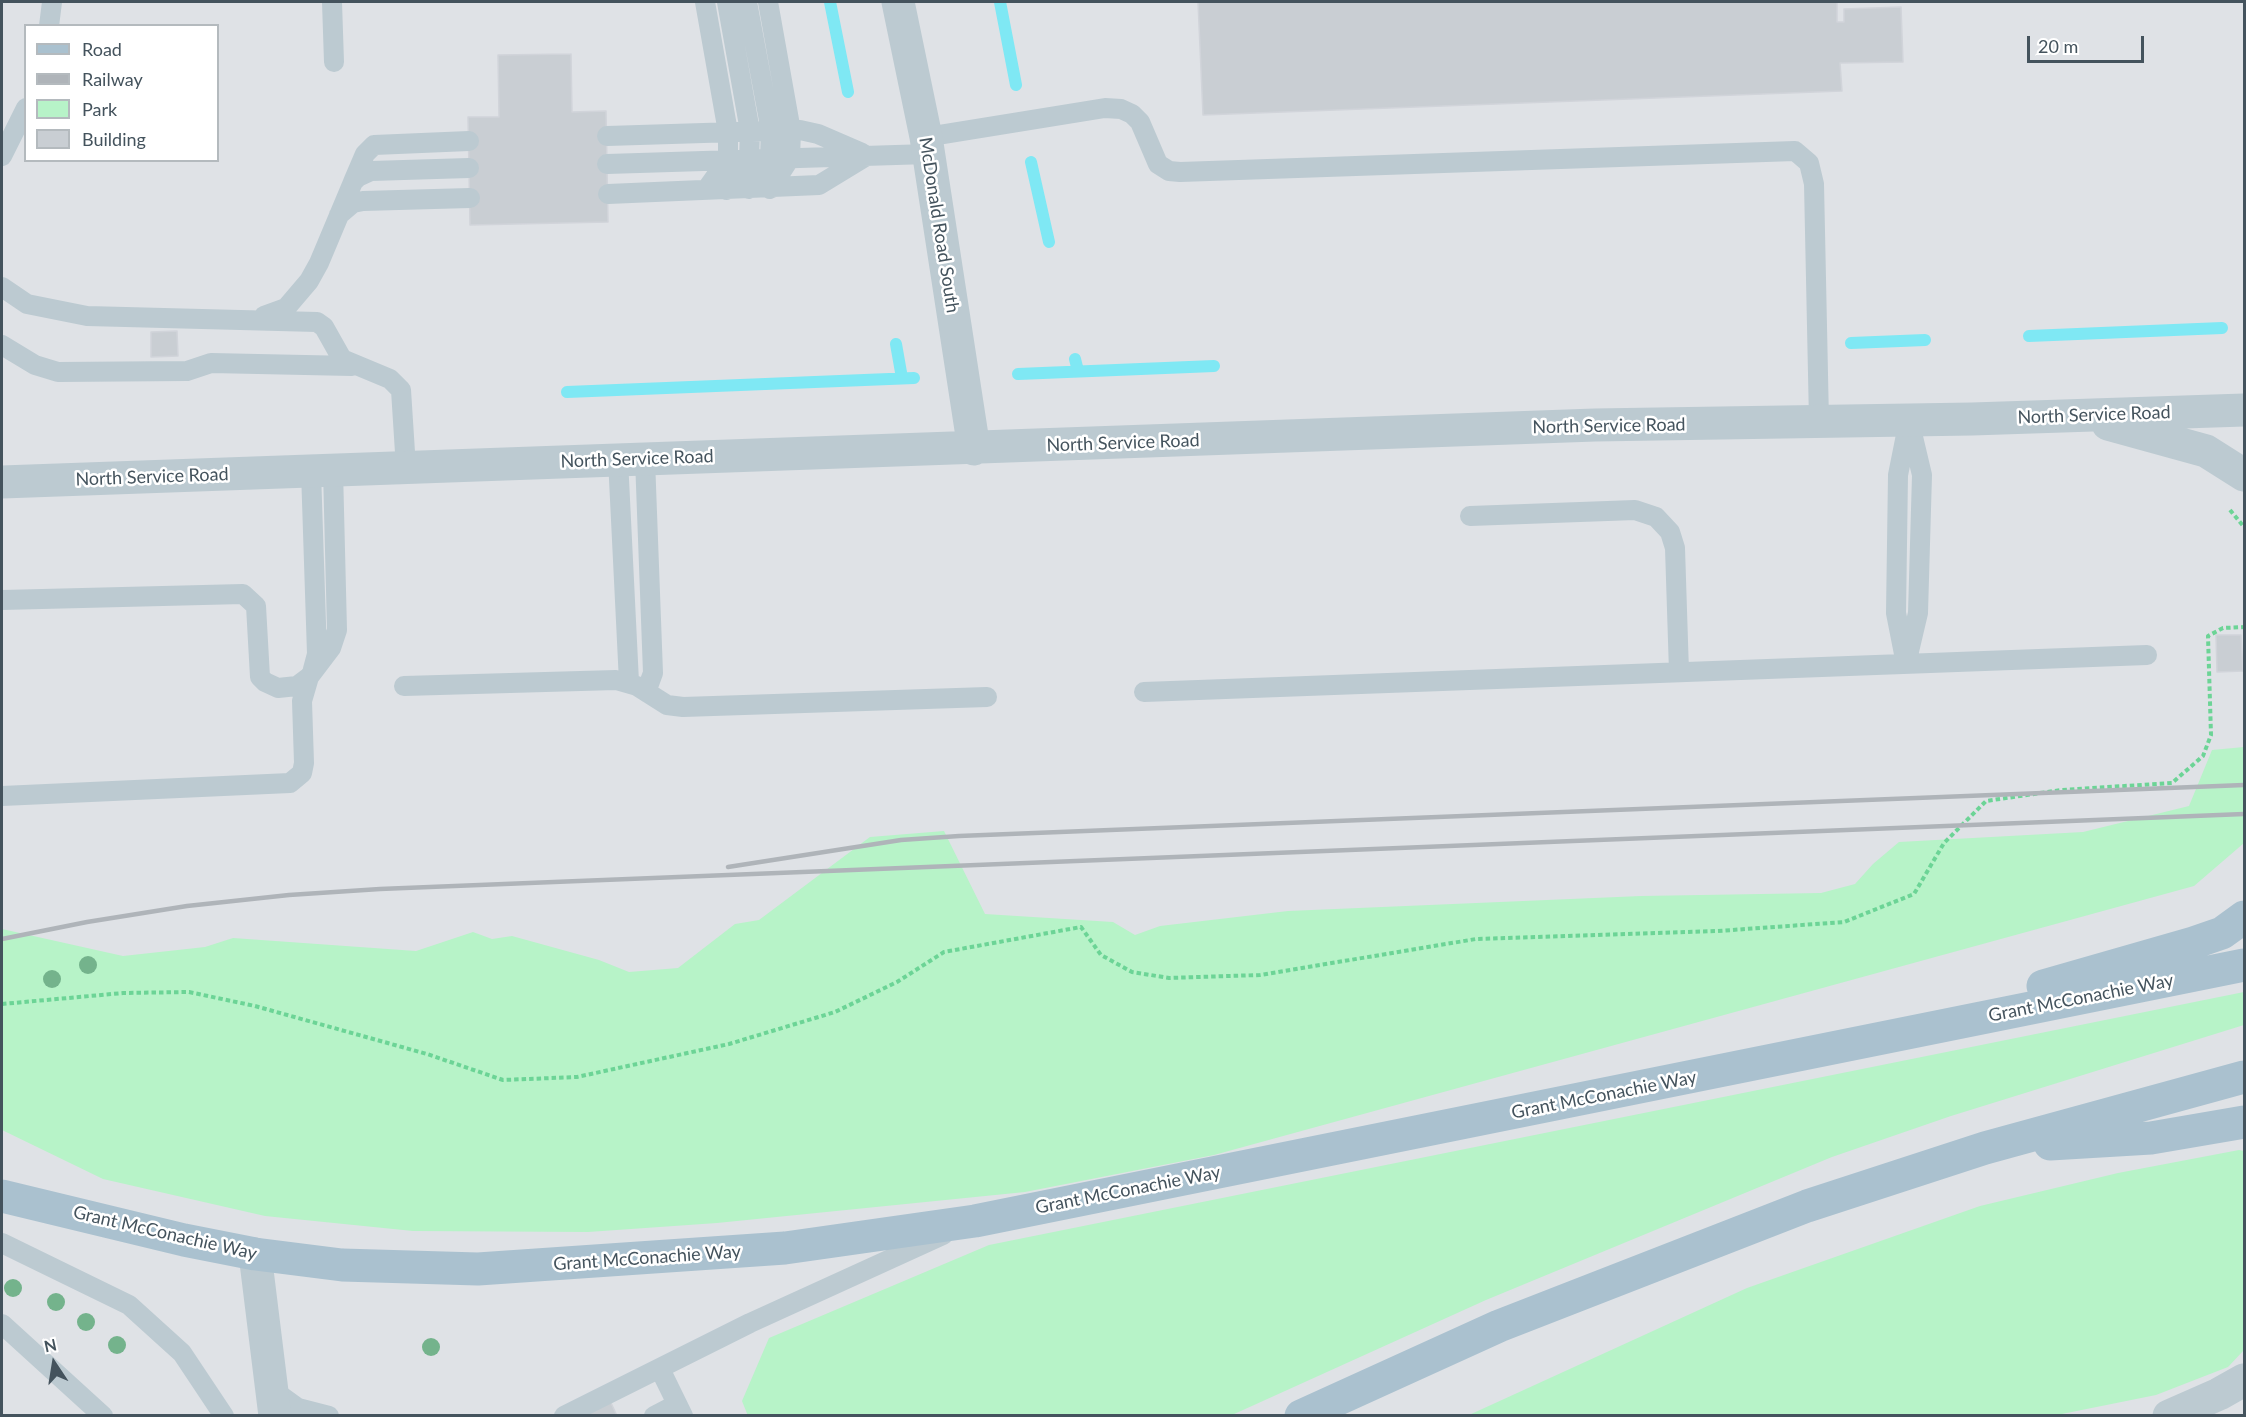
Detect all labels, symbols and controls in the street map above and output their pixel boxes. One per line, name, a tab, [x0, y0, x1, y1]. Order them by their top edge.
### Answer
legend	[24, 24, 219, 162]
scale bar	[2030, 24, 2147, 62]
text: 20 m	[2038, 35, 2078, 57]
text: Road	[82, 38, 122, 60]
text: Railway	[82, 68, 143, 90]
text: Park	[82, 98, 117, 120]
text: Building	[82, 128, 146, 150]
street label: McDonald Road South	[914, 136, 964, 314]
street label: North Service Road	[2017, 402, 2171, 428]
street label: North Service Road	[1532, 414, 1686, 438]
street label: North Service Road	[1046, 430, 1200, 456]
street label: North Service Road	[560, 446, 714, 472]
street label: North Service Road	[75, 464, 229, 490]
street label: Grant McConachie Way	[1987, 969, 2175, 1027]
street label: Grant McConachie Way	[1510, 1066, 1698, 1124]
street label: Grant McConachie Way	[1034, 1161, 1222, 1219]
street label: Grant McConachie Way	[71, 1201, 259, 1265]
street label: Grant McConachie Way	[553, 1241, 741, 1275]
north arrow	[24, 1333, 84, 1393]
text: N	[42, 1334, 58, 1355]

